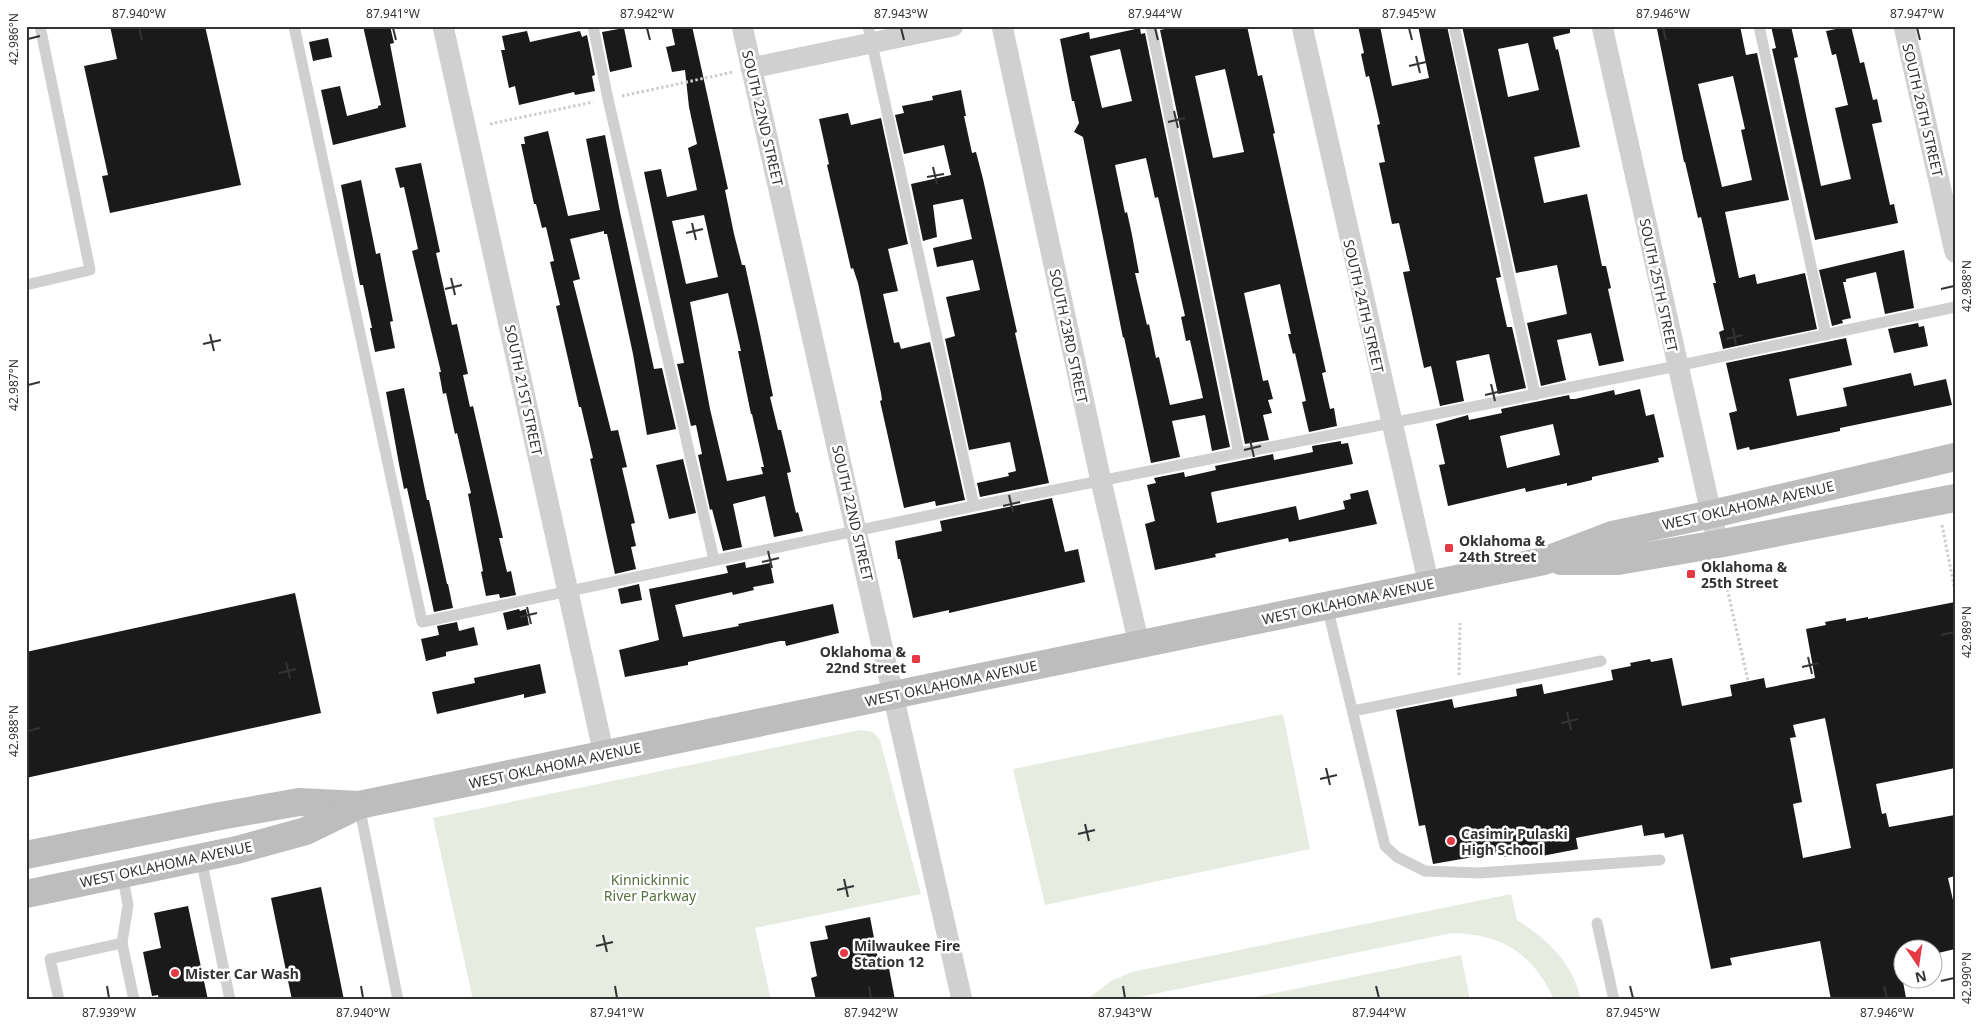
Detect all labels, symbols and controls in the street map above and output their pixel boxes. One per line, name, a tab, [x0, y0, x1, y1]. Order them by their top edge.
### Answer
text: 87.940°W	[112, 5, 166, 22]
text: 87.941°W	[366, 5, 420, 22]
text: 87.942°W	[620, 5, 674, 22]
text: 87.943°W	[874, 5, 928, 22]
text: 87.944°W	[1128, 5, 1182, 22]
text: 87.945°W	[1382, 5, 1436, 22]
text: 87.946°W	[1636, 5, 1690, 22]
text: 87.947°W	[1890, 5, 1944, 22]
text: 42.986°N	[5, 13, 22, 65]
street label: SOUTH 26TH STREET	[1898, 42, 1948, 179]
street label: SOUTH 22ND STREET	[738, 48, 788, 188]
street label: SOUTH 25TH STREET	[1636, 217, 1682, 354]
street label: SOUTH 24TH STREET	[1339, 238, 1389, 375]
text: 42.988°N	[1958, 260, 1975, 312]
street label: SOUTH 23RD STREET	[1045, 267, 1093, 405]
street label: SOUTH 21ST STREET	[501, 323, 547, 457]
text: 42.987°N	[5, 359, 22, 411]
street label: SOUTH 22ND STREET	[828, 443, 878, 583]
street label: WEST OKLAHOMA AVENUE	[1660, 476, 1836, 534]
place label: Oklahoma & 24th Street	[1459, 531, 1546, 566]
marker: Oklahoma & 24th Street	[1443, 542, 1455, 554]
place label: Oklahoma & 25th Street	[1701, 557, 1788, 592]
marker: Oklahoma & 25th Street	[1685, 568, 1697, 580]
street label: WEST OKLAHOMA AVENUE	[1260, 573, 1436, 629]
text: 42.989°N	[1958, 606, 1975, 658]
place label: Oklahoma & 22nd Street	[820, 642, 906, 677]
marker: Oklahoma & 22nd Street	[910, 653, 922, 665]
street label: WEST OKLAHOMA AVENUE	[863, 655, 1039, 711]
text: 42.988°N	[5, 705, 22, 757]
street label: WEST OKLAHOMA AVENUE	[467, 737, 643, 793]
place label: Casimir Pulaski High School	[1461, 824, 1568, 859]
marker: Casimir Pulaski High School	[1445, 835, 1457, 847]
street label: WEST OKLAHOMA AVENUE	[78, 836, 254, 892]
park label: Kinnickinnic River Parkway	[604, 870, 697, 905]
place label: Milwaukee Fire Station 12	[854, 936, 960, 971]
north arrow	[1894, 938, 1944, 988]
marker: Milwaukee Fire Station 12	[838, 947, 850, 959]
text: 42.990°N	[1958, 952, 1975, 1004]
place label: Mister Car Wash	[185, 964, 299, 983]
marker: Mister Car Wash	[169, 967, 181, 979]
text: N	[1913, 967, 1929, 988]
text: 87.939°W	[82, 1004, 136, 1021]
text: 87.940°W	[336, 1004, 390, 1021]
text: 87.941°W	[590, 1004, 644, 1021]
text: 87.942°W	[844, 1004, 898, 1021]
text: 87.943°W	[1098, 1004, 1152, 1021]
text: 87.944°W	[1352, 1004, 1406, 1021]
text: 87.945°W	[1606, 1004, 1660, 1021]
text: 87.946°W	[1860, 1004, 1914, 1021]

